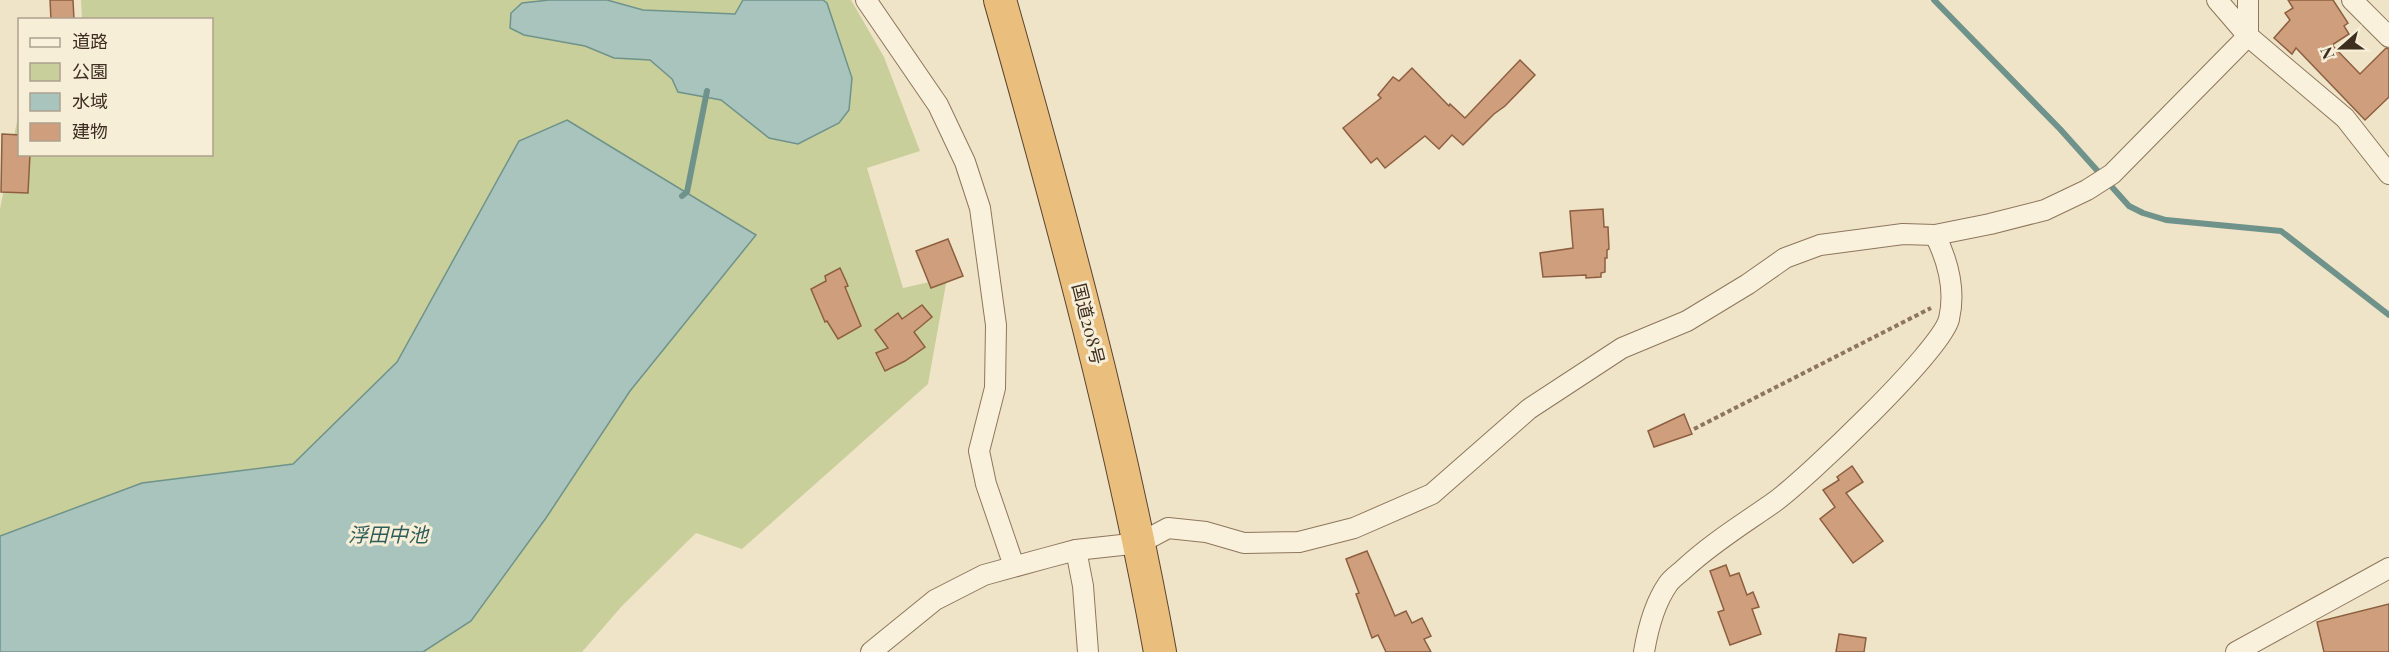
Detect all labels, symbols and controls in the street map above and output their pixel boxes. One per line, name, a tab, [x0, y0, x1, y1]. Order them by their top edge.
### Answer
legend	[18, 18, 213, 156]
north arrow	[2311, 18, 2371, 78]
text: 道路	[72, 29, 108, 53]
text: N	[2314, 44, 2338, 63]
text: 公園	[72, 59, 108, 83]
text: 水域	[72, 89, 108, 113]
text: 建物	[72, 119, 108, 143]
street label: 国道208号	[1067, 281, 1111, 367]
water label: 浮田中池	[348, 520, 430, 547]

